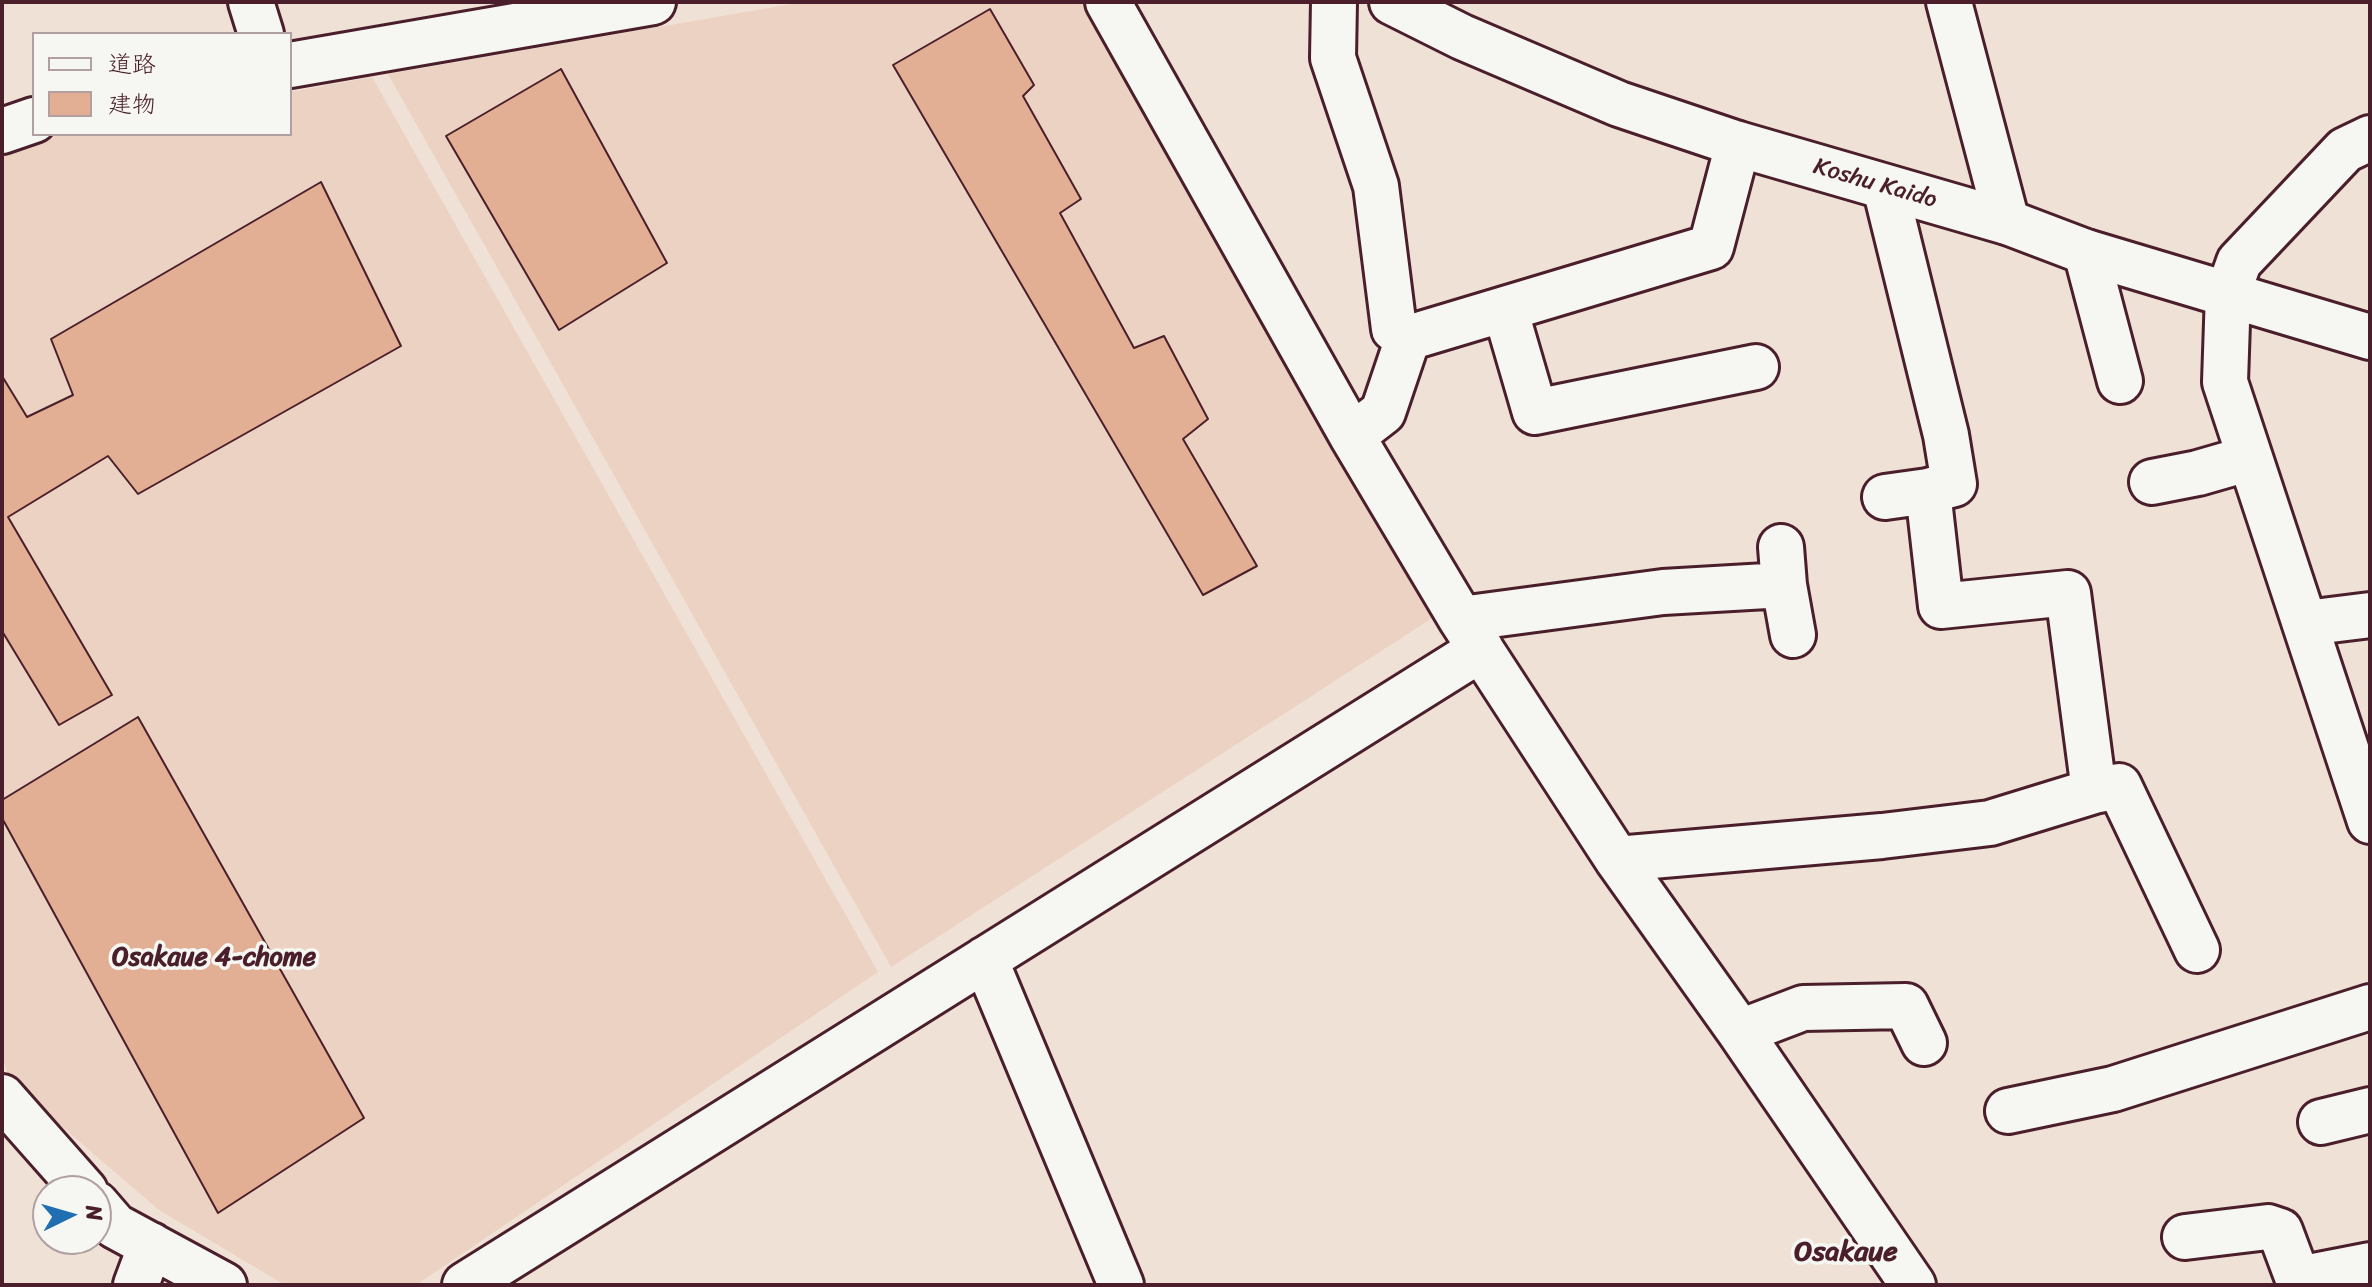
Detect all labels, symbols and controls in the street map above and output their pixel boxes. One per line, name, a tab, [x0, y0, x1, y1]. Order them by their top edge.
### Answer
legend	[32, 32, 292, 136]
text: 道路	[108, 43, 156, 85]
text: 建物	[108, 83, 156, 125]
street label: Koshu Kaido	[1810, 153, 1940, 215]
district label: Osakaue 4-chome	[112, 942, 316, 974]
north arrow	[32, 1175, 112, 1255]
text: N	[74, 1204, 115, 1222]
district label: Osakaue	[1794, 1236, 1898, 1270]

